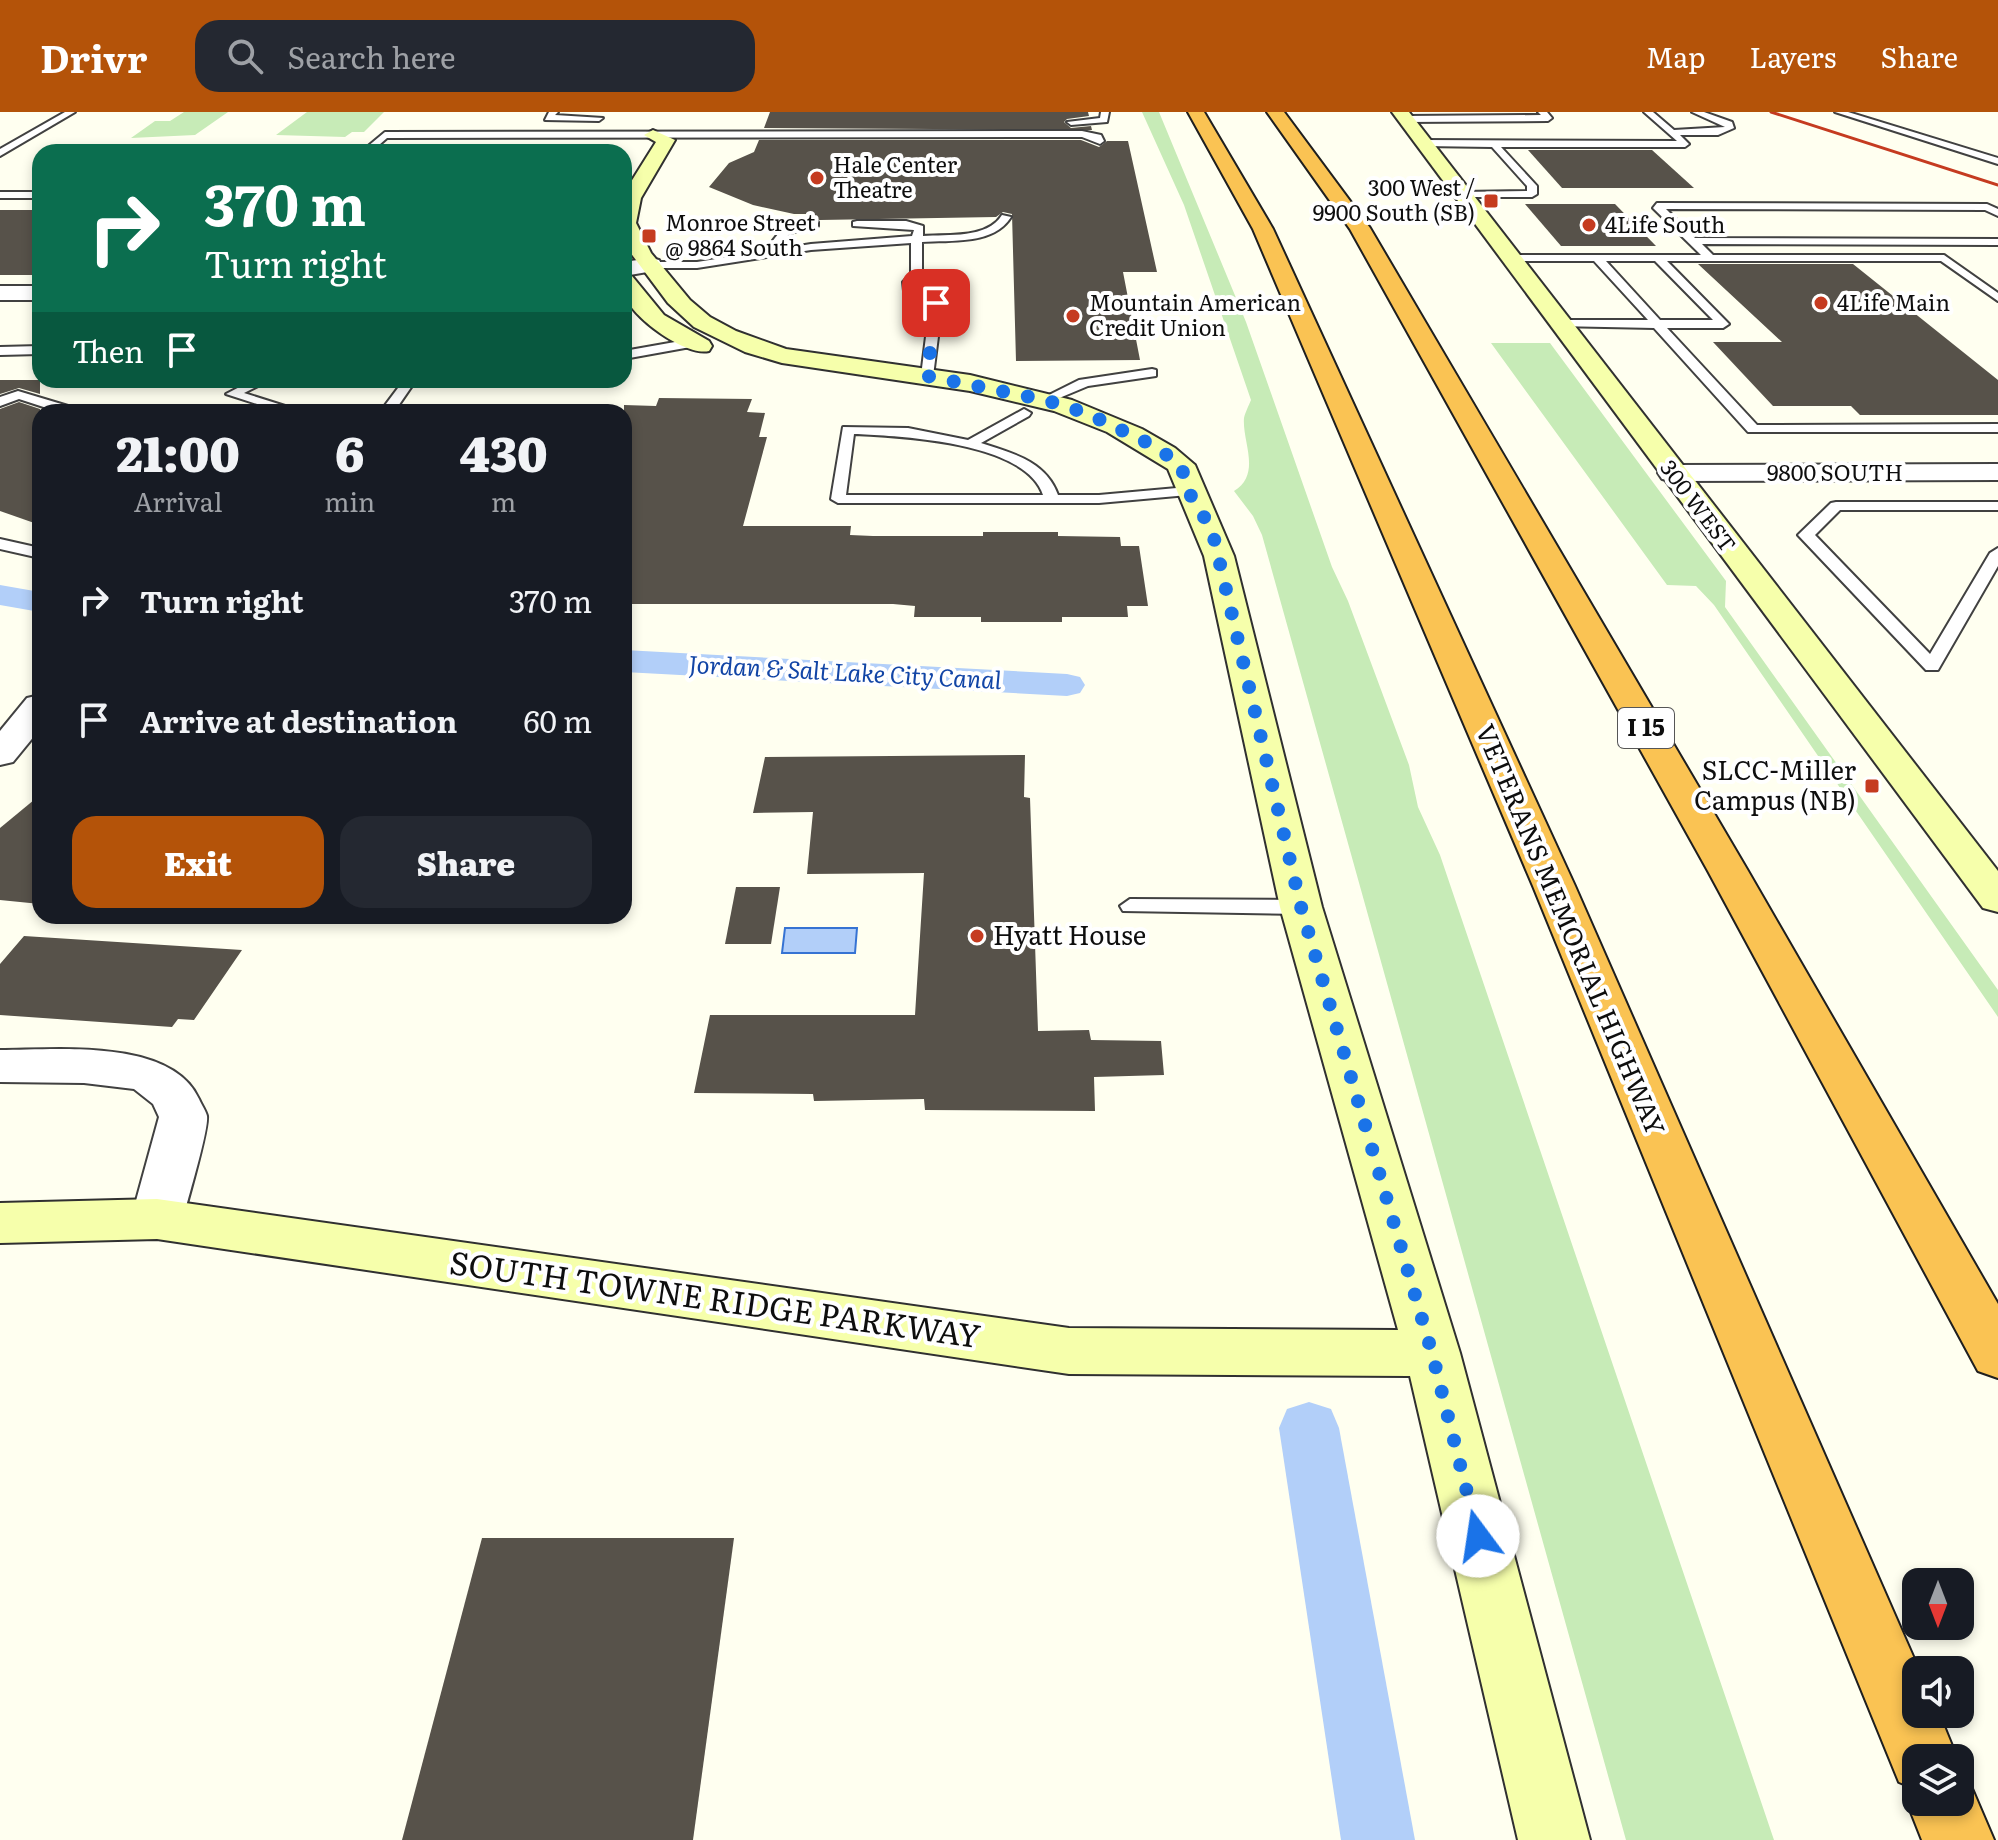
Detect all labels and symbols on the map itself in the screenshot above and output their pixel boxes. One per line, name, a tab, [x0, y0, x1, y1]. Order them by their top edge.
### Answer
place label: Hale Center Theatre	[833, 147, 958, 205]
marker: Hale Center Theatre	[808, 169, 826, 187]
place label: 300 West / 9900 South (SB)	[1313, 170, 1475, 228]
marker: 300 West / 9900 South (SB)	[1482, 192, 1500, 210]
place label: Monroe Street @ 9864 South	[665, 205, 816, 263]
place label: 4Life South	[1605, 207, 1725, 240]
marker: 4Life South	[1580, 216, 1598, 234]
marker: Monroe Street @ 9864 South	[640, 227, 658, 245]
pin	[902, 269, 970, 337]
place label: Mountain American Credit Union	[1089, 285, 1301, 343]
place label: 4Life Main	[1837, 285, 1950, 318]
marker: 4Life Main	[1812, 294, 1830, 312]
marker: Mountain American Credit Union	[1064, 307, 1082, 325]
street label: 300 WEST	[1653, 452, 1745, 558]
street label: 9800 SOUTH	[1767, 455, 1903, 488]
water label: Jordan & Salt Lake City Canal	[688, 645, 1003, 696]
road number: I 15	[1618, 708, 1674, 748]
street label: VETERANS MEMORIAL HIGHWAY	[1468, 717, 1677, 1141]
place label: SLCC-Miller Campus (NB)	[1694, 749, 1857, 818]
marker: SLCC-Miller Campus (NB)	[1863, 777, 1881, 795]
place label: Hyatt House	[993, 914, 1146, 953]
marker: Hyatt House	[968, 927, 986, 945]
street label: SOUTH TOWNE RIDGE PARKWAY	[447, 1236, 984, 1358]
position arrow	[1436, 1494, 1520, 1578]
north arrow	[1902, 1568, 1974, 1640]

